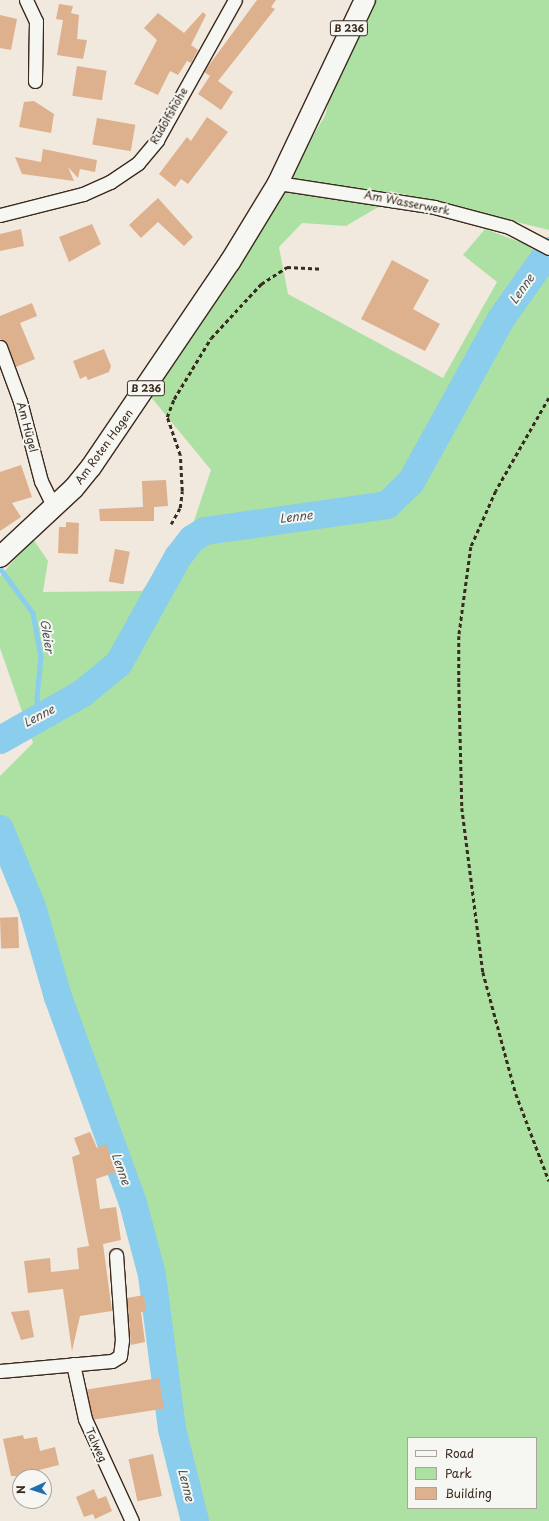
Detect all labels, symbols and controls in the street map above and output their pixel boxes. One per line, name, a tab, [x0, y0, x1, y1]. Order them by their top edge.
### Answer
road number: B 236	[330, 20, 368, 36]
street label: Rudolfshöhe	[147, 85, 191, 147]
street label: Am Wasserwerk	[363, 188, 451, 218]
water label: Lenne	[507, 271, 537, 307]
road number: B 236	[127, 380, 165, 396]
street label: Am Hügel	[14, 400, 40, 454]
street label: Am Roten Hagen	[72, 407, 136, 487]
water label: Lenne	[279, 508, 313, 526]
water label: Gleier	[37, 618, 57, 654]
water label: Lenne	[21, 702, 57, 730]
water label: Lenne	[109, 1151, 133, 1187]
street label: Talweg	[82, 1426, 110, 1464]
legend	[407, 1437, 537, 1509]
text: Road	[445, 1444, 474, 1462]
text: Park	[445, 1464, 472, 1482]
water label: Lenne	[175, 1467, 197, 1503]
north arrow	[12, 1469, 52, 1509]
text: Building	[445, 1484, 492, 1502]
text: N	[12, 1485, 29, 1494]

